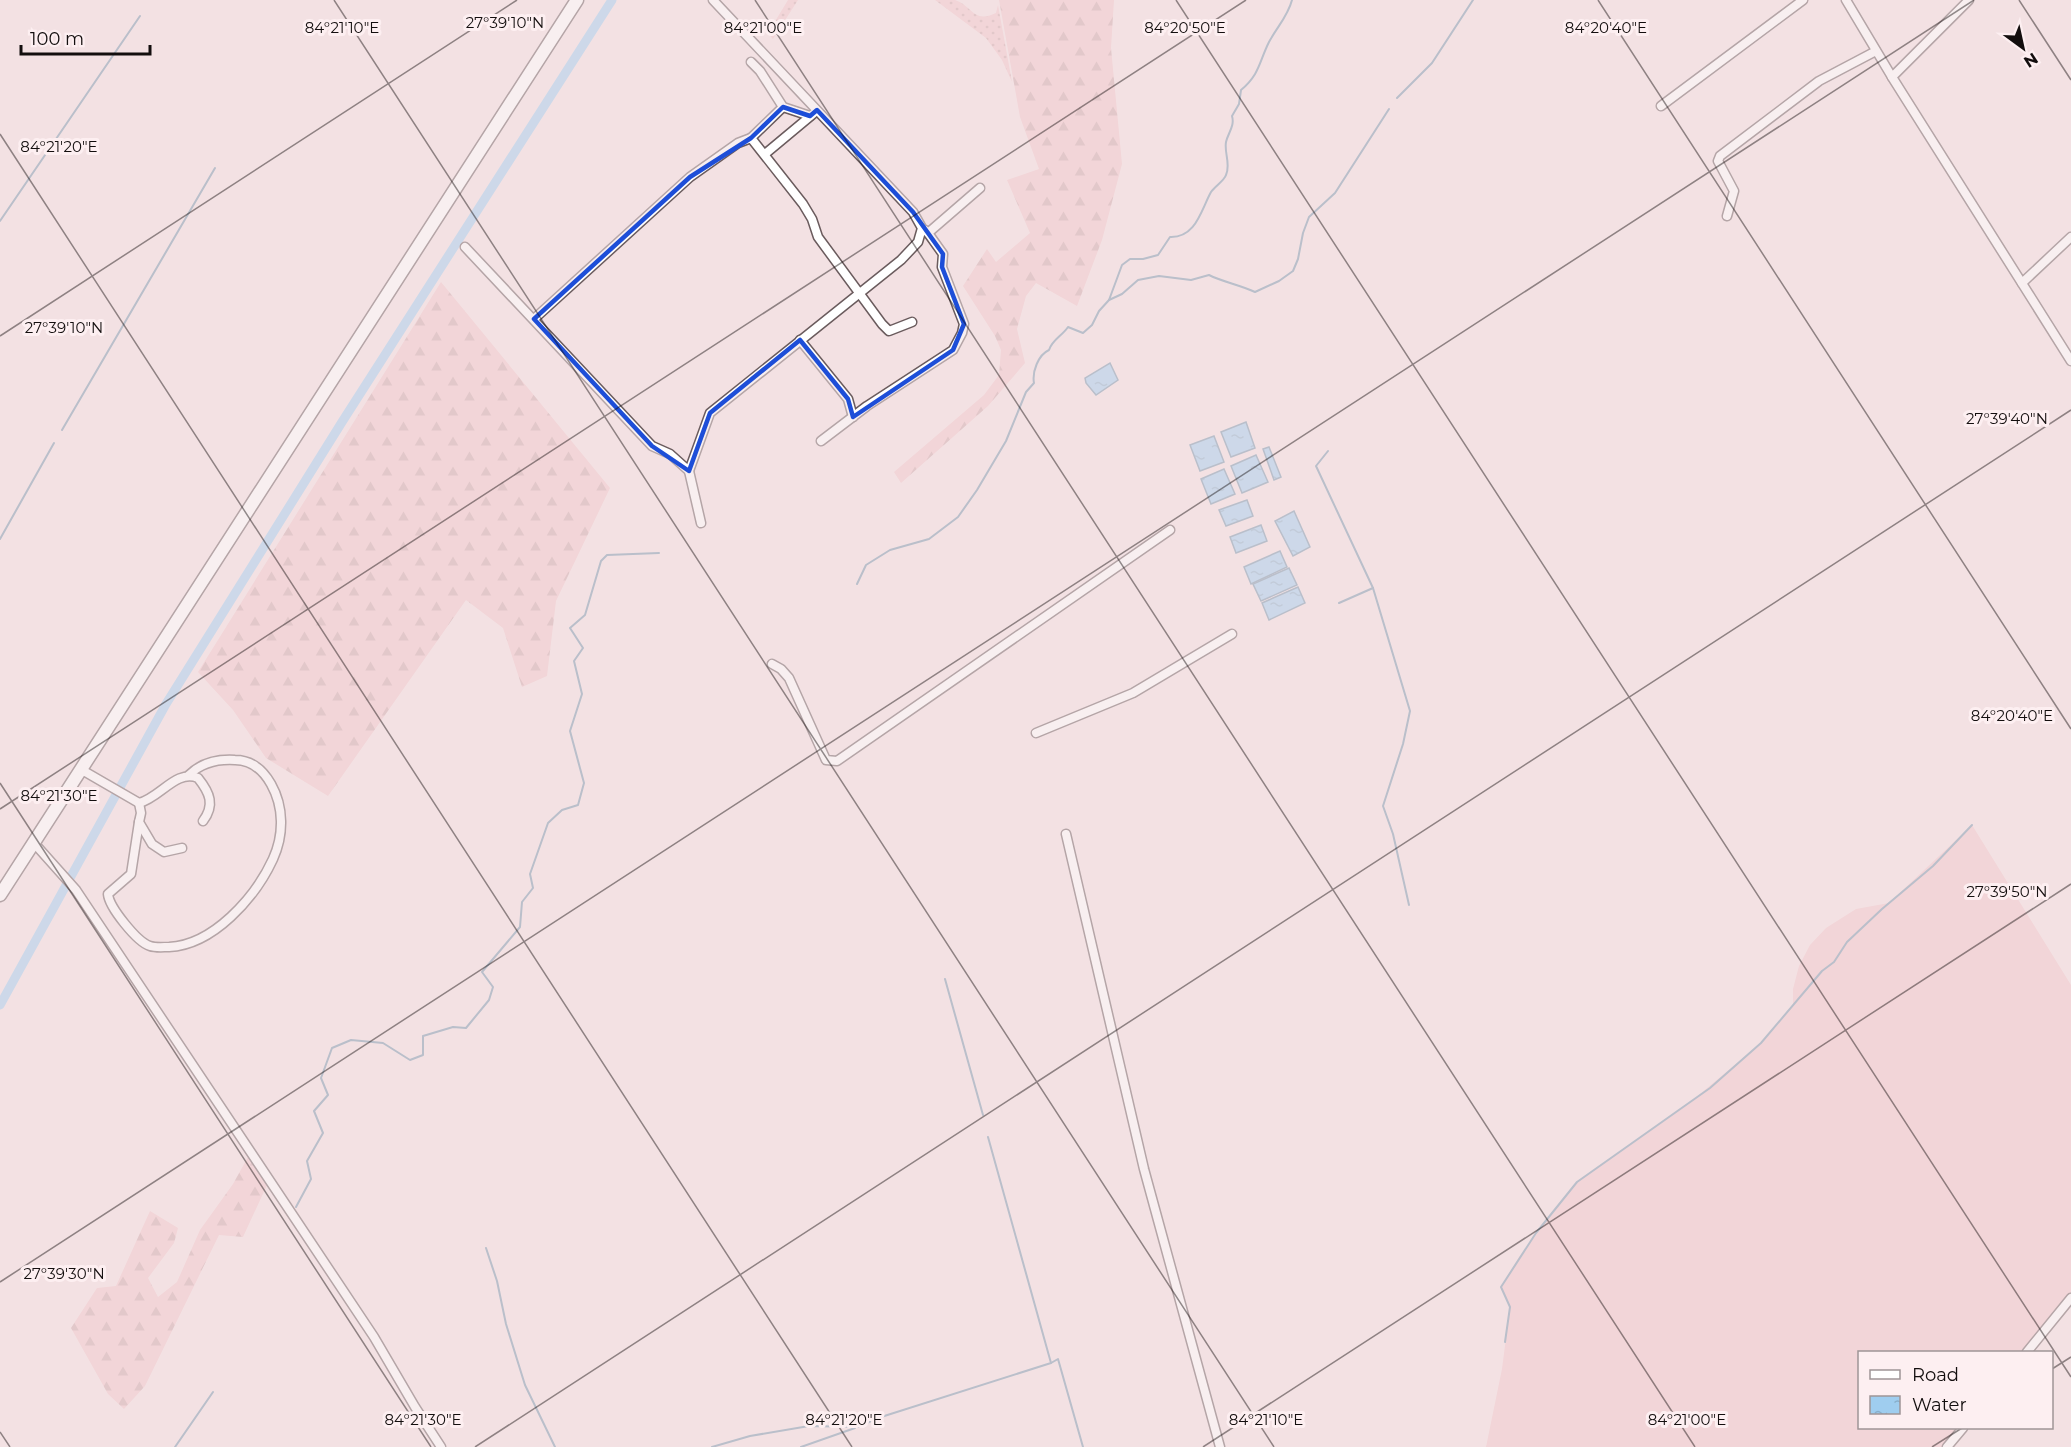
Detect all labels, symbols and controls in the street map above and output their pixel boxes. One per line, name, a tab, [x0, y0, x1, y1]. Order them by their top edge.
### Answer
text: 27°39'10"N	[466, 13, 544, 32]
scale bar	[21, 18, 150, 56]
text: 84°21'10"E	[305, 18, 379, 37]
text: 84°21'00"E	[724, 18, 802, 37]
text: 84°20'50"E	[1144, 18, 1226, 37]
text: 84°20'40"E	[1565, 18, 1647, 37]
north arrow	[1993, 18, 2053, 78]
text: 100 m	[30, 28, 84, 50]
text: N	[2020, 49, 2041, 72]
text: 84°21'20"E	[20, 137, 98, 156]
text: 27°39'10"N	[25, 318, 103, 337]
text: 27°39'40"N	[1966, 409, 2048, 428]
text: 84°20'40"E	[1971, 706, 2053, 725]
text: 84°21'30"E	[20, 786, 98, 805]
text: 27°39'50"N	[1966, 882, 2048, 901]
text: 27°39'30"N	[23, 1264, 105, 1283]
legend	[1858, 1351, 2053, 1429]
text: Road	[1912, 1364, 1959, 1386]
text: Water	[1912, 1394, 1967, 1416]
text: 84°21'30"E	[384, 1410, 462, 1429]
text: 84°21'20"E	[805, 1410, 883, 1429]
text: 84°21'10"E	[1229, 1410, 1303, 1429]
text: 84°21'00"E	[1648, 1410, 1726, 1429]

